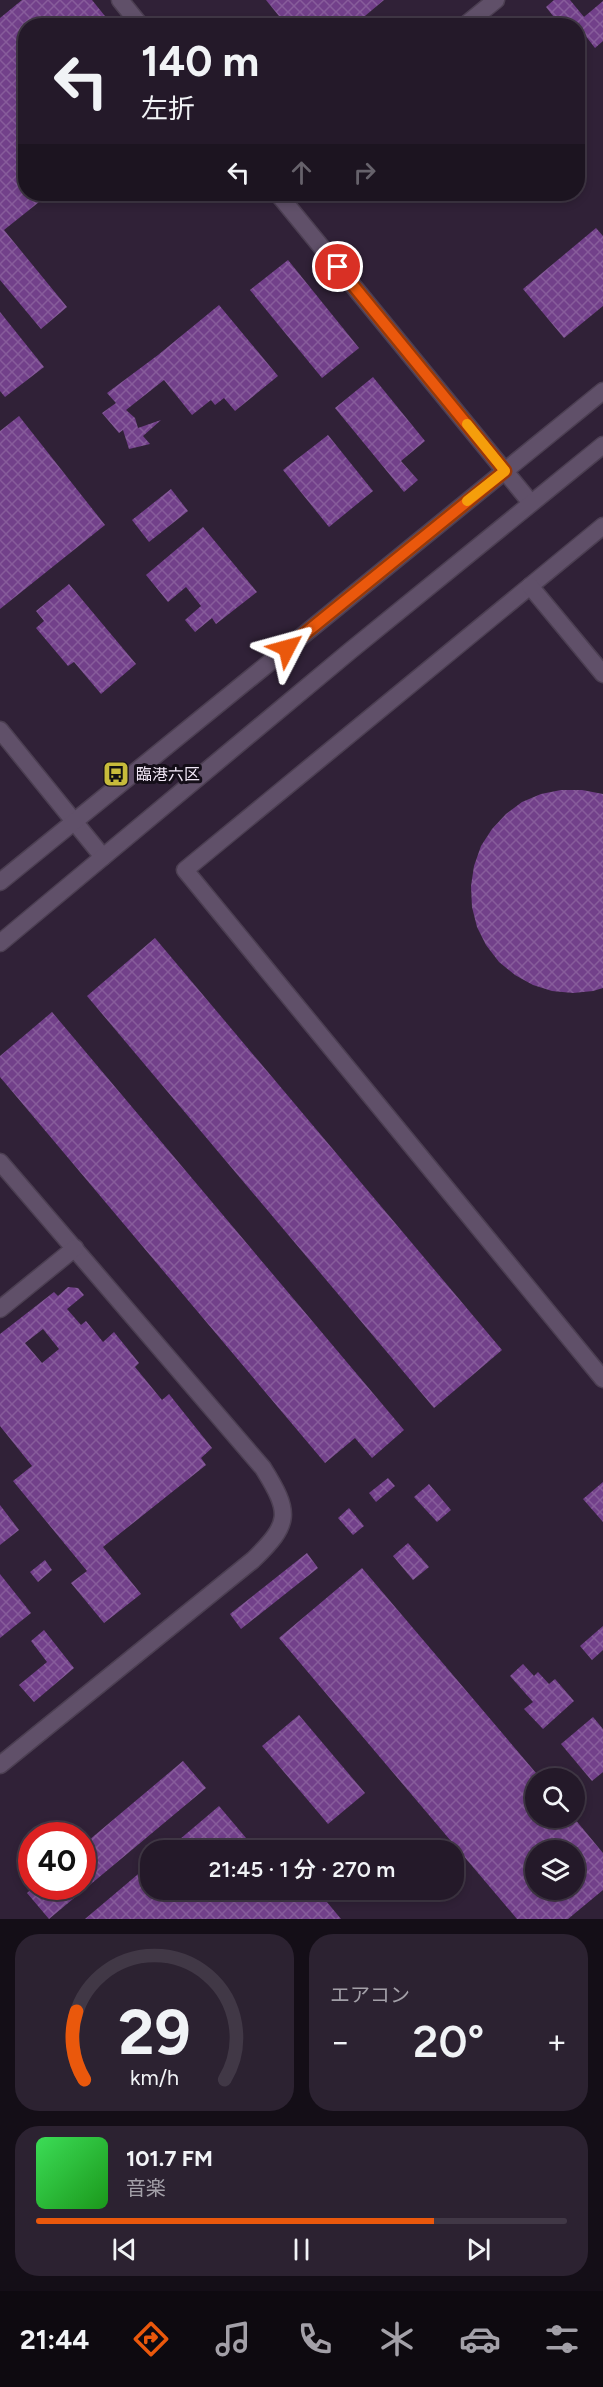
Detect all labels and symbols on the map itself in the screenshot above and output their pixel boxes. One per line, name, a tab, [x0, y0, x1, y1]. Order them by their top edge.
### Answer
pin	[312, 241, 363, 292]
position arrow	[255, 616, 319, 680]
bus stop icon: 臨港六区	[101, 759, 131, 789]
place label: 臨港六区	[136, 765, 200, 784]
speed limit sign: 40	[18, 1822, 96, 1900]

